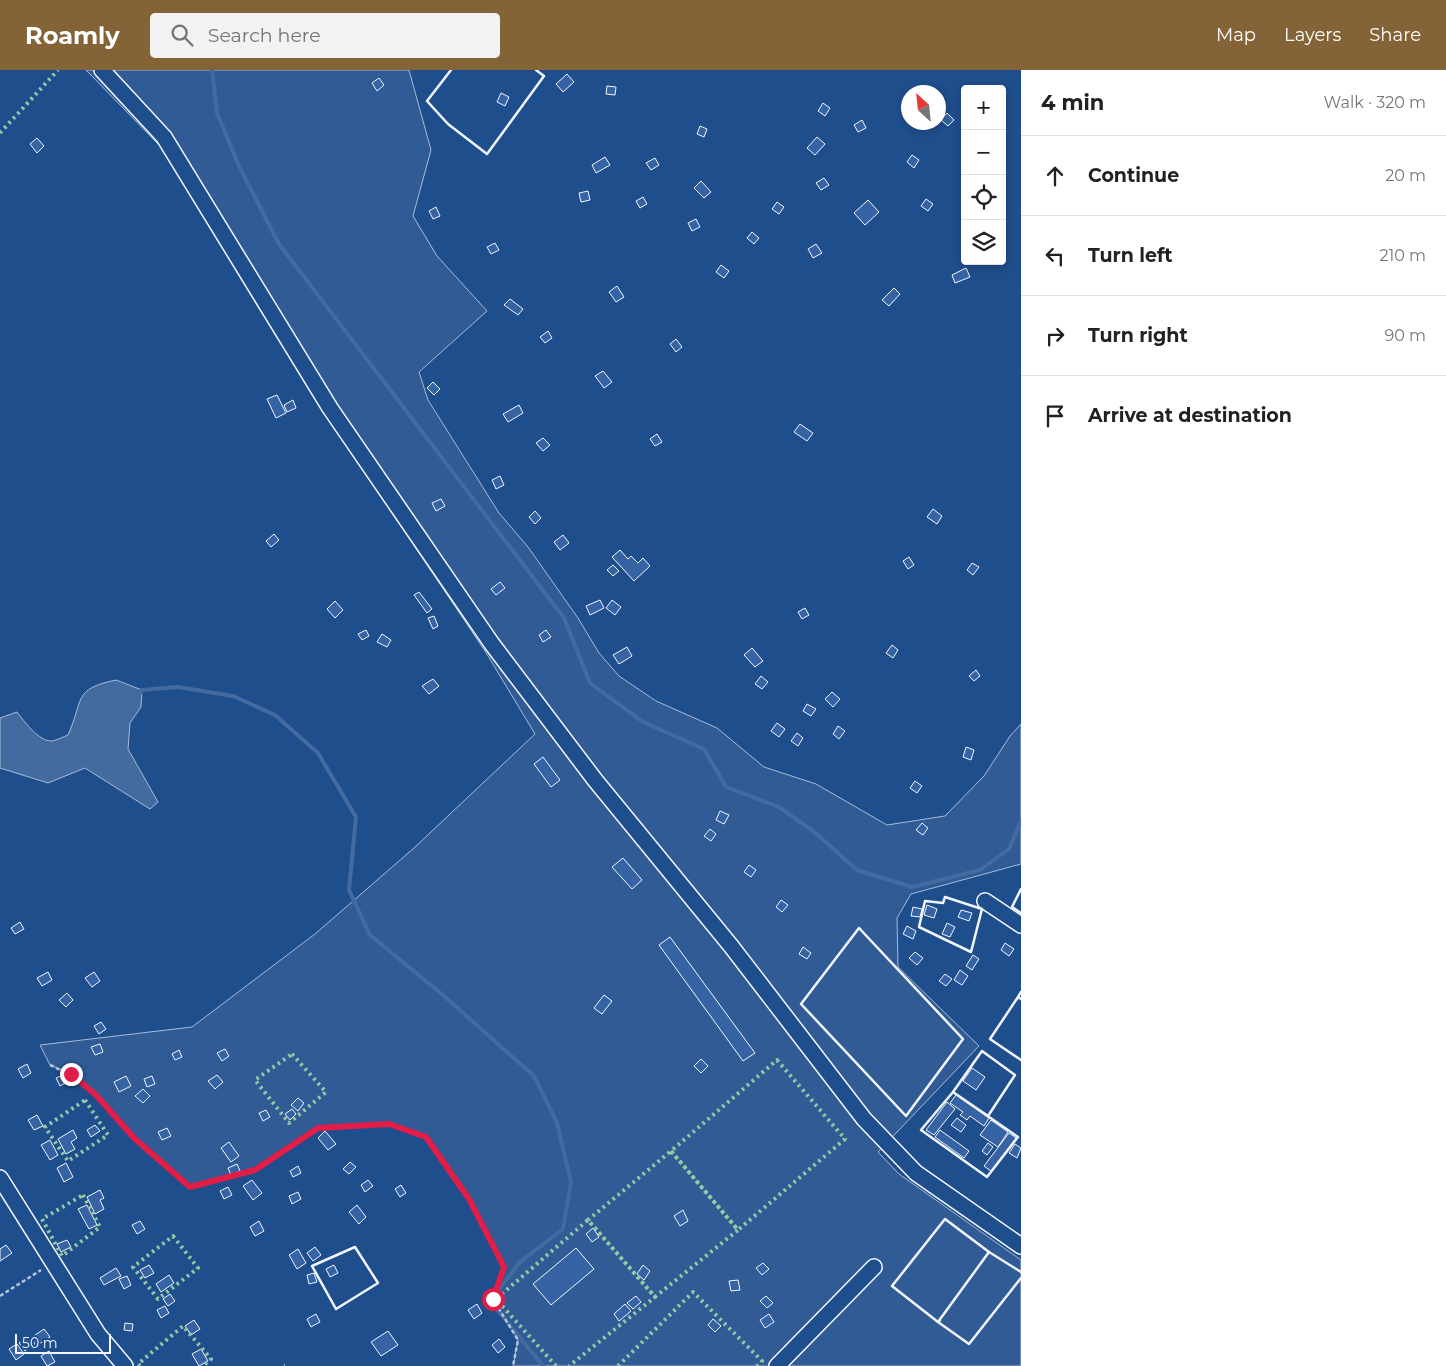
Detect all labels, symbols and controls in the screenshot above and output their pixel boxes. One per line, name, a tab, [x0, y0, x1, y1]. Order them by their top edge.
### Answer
search box	[150, 13, 500, 58]
text: Roamly	[25, 21, 120, 50]
icon: search	[168, 21, 196, 49]
text: Search here	[208, 24, 321, 47]
text: Map	[1216, 24, 1256, 46]
text: Layers	[1284, 24, 1341, 46]
text: Share	[1369, 24, 1421, 46]
north arrow	[901, 85, 946, 130]
map controls	[961, 85, 1006, 265]
button: +	[961, 85, 1006, 130]
text: 4 min	[1041, 90, 1104, 115]
text: Walk · 320 m	[1324, 93, 1426, 112]
button: −	[961, 130, 1006, 175]
icon: ahead	[1041, 162, 1069, 190]
text: Continue	[1088, 164, 1179, 187]
text: 20 m	[1385, 166, 1426, 185]
button: locate	[961, 175, 1006, 220]
button: layers	[961, 220, 1006, 265]
icon: left	[1041, 242, 1069, 270]
text: Turn left	[1088, 244, 1173, 267]
text: 210 m	[1379, 246, 1426, 265]
icon: right	[1041, 322, 1069, 350]
text: Turn right	[1088, 324, 1188, 347]
text: 90 m	[1384, 326, 1426, 345]
icon: arrive	[1041, 402, 1069, 430]
text: Arrive at destination	[1088, 404, 1292, 427]
route end	[60, 1063, 83, 1086]
route start	[482, 1288, 505, 1311]
scale bar	[15, 1331, 111, 1354]
text: 50 m	[22, 1334, 58, 1352]

